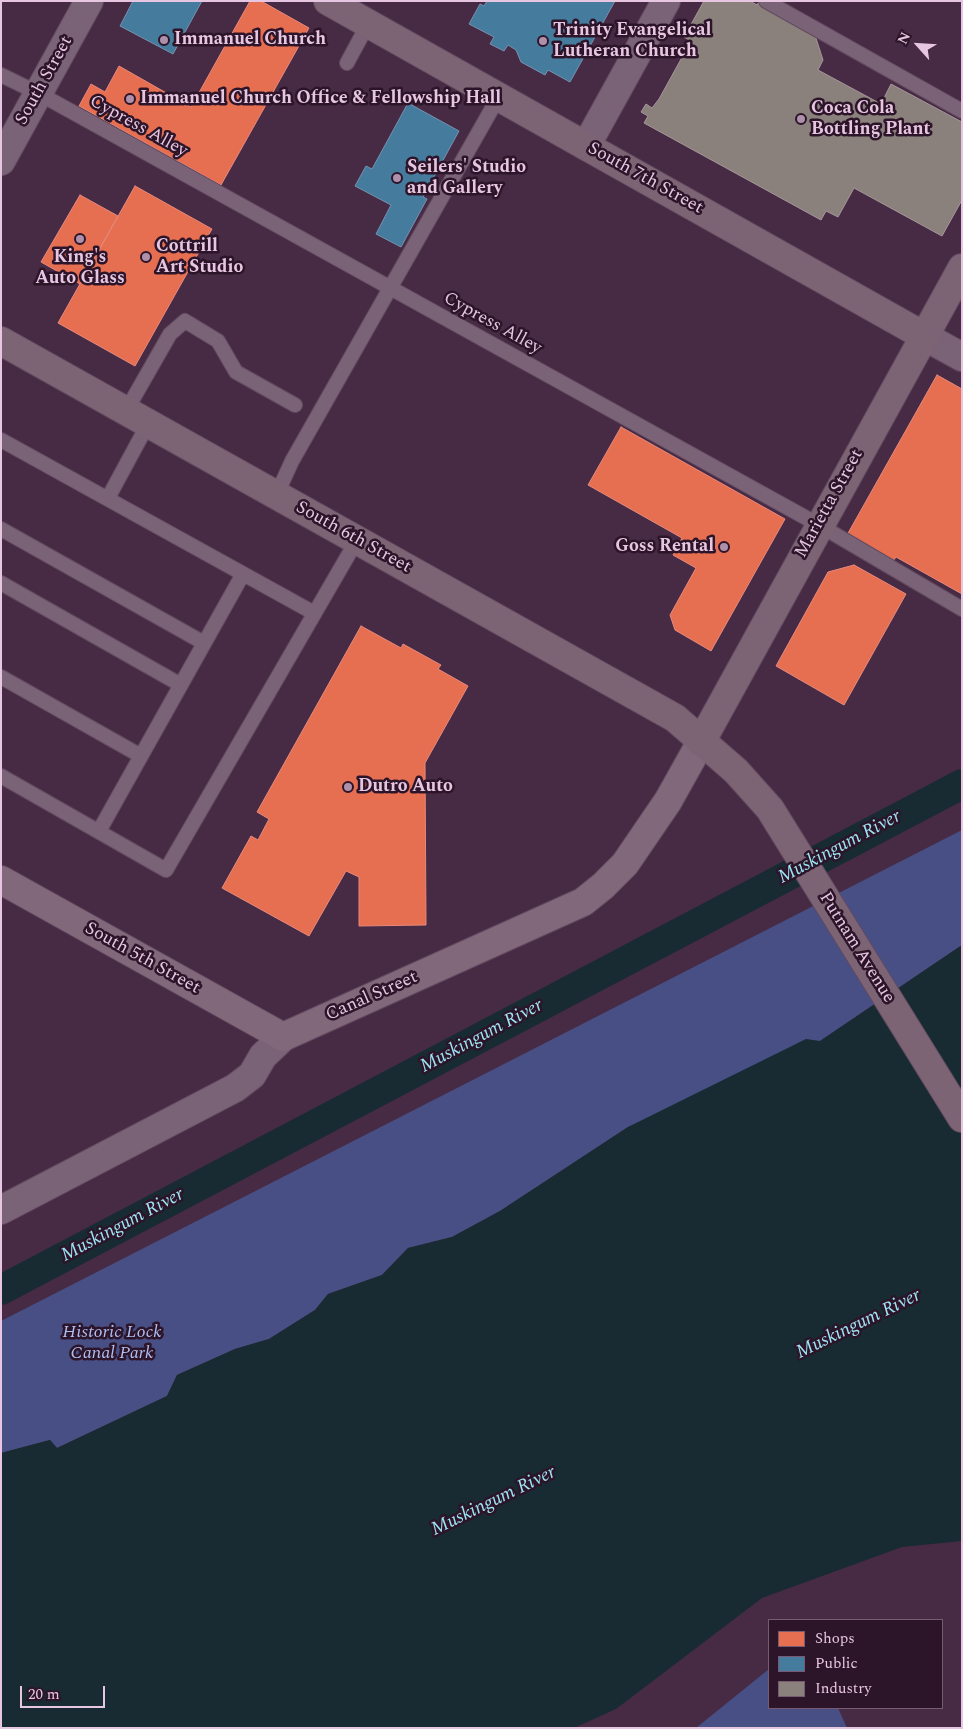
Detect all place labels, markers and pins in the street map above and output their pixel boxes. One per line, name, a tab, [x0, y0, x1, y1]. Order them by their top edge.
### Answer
place label: Trinity Evangelical Lutheran Church	[553, 20, 711, 62]
place label: Immanuel Church	[174, 29, 326, 51]
marker: Immanuel Church	[158, 34, 170, 46]
marker: Trinity Evangelical Lutheran Church	[537, 35, 549, 47]
place label: Immanuel Church Office & Fellowship Hall	[140, 88, 501, 110]
marker: Immanuel Church Office & Fellowship Hall	[124, 93, 136, 105]
place label: Coca Cola Bottling Plant	[811, 98, 930, 140]
marker: Coca Cola Bottling Plant	[795, 113, 807, 125]
place label: Seilers' Studio and Gallery	[407, 157, 526, 200]
marker: Seilers' Studio and Gallery	[391, 172, 403, 184]
marker: King's Auto Glass	[74, 233, 86, 245]
place label: Cottrill Art Studio	[156, 236, 243, 278]
place label: King's Auto Glass	[35, 247, 125, 290]
marker: Cottrill Art Studio	[140, 251, 152, 263]
place label: Goss Rental	[615, 536, 714, 558]
marker: Goss Rental	[718, 541, 730, 553]
place label: Dutro Auto	[358, 776, 453, 798]
marker: Dutro Auto	[342, 781, 354, 793]

